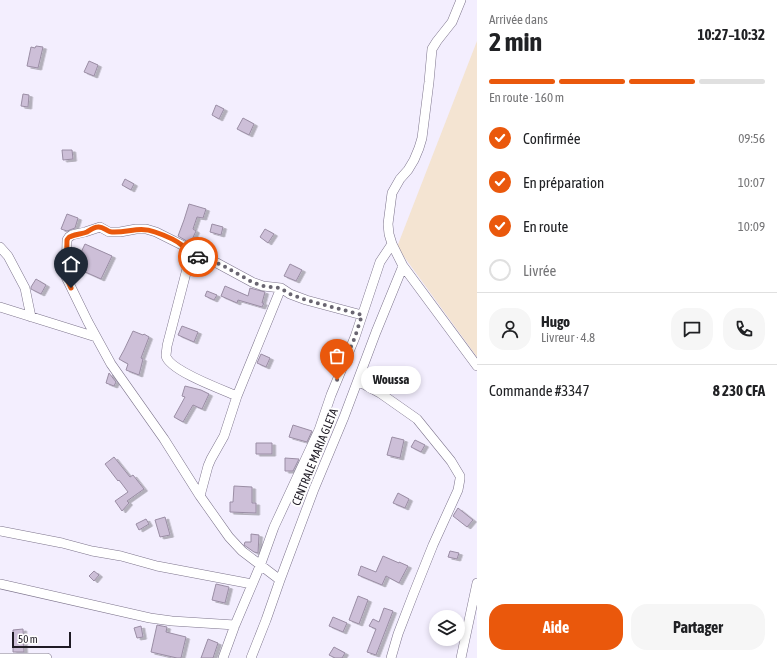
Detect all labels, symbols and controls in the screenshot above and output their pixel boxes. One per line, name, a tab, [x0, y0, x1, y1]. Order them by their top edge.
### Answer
text: Arrivée dans	[489, 12, 548, 27]
text: 10:27–10:32	[697, 26, 765, 43]
text: 2 min	[489, 27, 542, 57]
text: En route · 160 m	[489, 90, 564, 105]
icon: check	[489, 127, 511, 149]
text: Confirmée	[523, 130, 580, 147]
text: 09:56	[738, 131, 765, 146]
icon: check	[489, 171, 511, 193]
text: En préparation	[523, 174, 604, 191]
text: 10:07	[738, 175, 765, 190]
icon: check	[489, 215, 511, 237]
text: En route	[523, 218, 568, 235]
text: 10:09	[738, 219, 765, 234]
courier	[178, 237, 218, 277]
icon: car	[187, 246, 209, 268]
pin	[54, 247, 88, 288]
icon: home	[60, 253, 82, 275]
text: Livrée	[523, 262, 556, 279]
button: person	[489, 308, 531, 350]
button: chat	[671, 308, 713, 350]
button: phone	[723, 308, 765, 350]
text: Hugo	[541, 313, 570, 330]
text: Livreur · 4.8	[541, 330, 595, 345]
pin	[320, 339, 354, 380]
icon: bag	[326, 345, 348, 367]
callout: Woussa	[361, 366, 421, 394]
text: Woussa	[373, 372, 409, 387]
text: Commande #3347	[489, 382, 589, 399]
text: 8 230 CFA	[713, 382, 765, 399]
street label: CENTRALE MARIA GLETA	[289, 406, 341, 508]
button: Aide	[489, 604, 623, 650]
button: Partager	[631, 604, 765, 650]
map controls	[429, 610, 465, 646]
button: layers	[429, 610, 465, 646]
scale bar	[12, 630, 71, 649]
text: 50 m	[18, 633, 38, 645]

